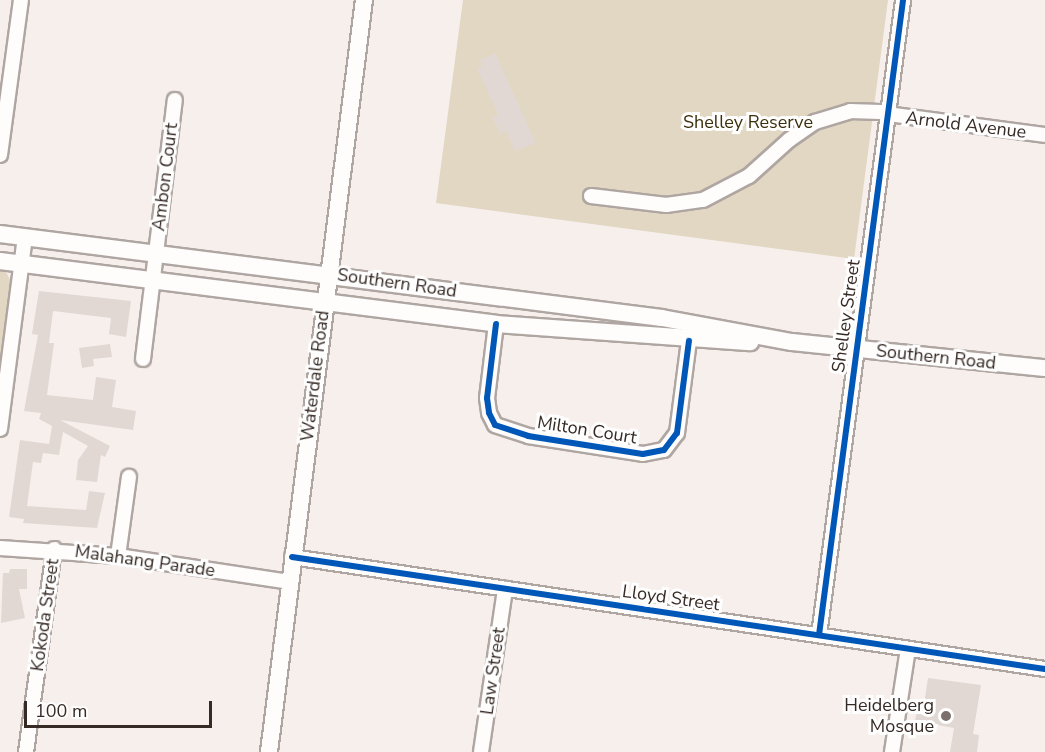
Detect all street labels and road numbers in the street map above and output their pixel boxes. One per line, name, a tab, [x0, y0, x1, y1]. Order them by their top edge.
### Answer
street label: Arnold Avenue	[904, 107, 1028, 143]
street label: Ambon Court	[148, 122, 182, 232]
street label: Shelley Street	[827, 258, 865, 374]
street label: Southern Road	[336, 264, 458, 302]
street label: Waterdale Road	[296, 309, 334, 443]
street label: Southern Road	[875, 340, 997, 374]
street label: Milton Court	[536, 411, 638, 449]
street label: Malahang Parade	[73, 540, 217, 582]
street label: Kokoda Street	[26, 557, 64, 673]
street label: Lloyd Street	[621, 580, 721, 616]
street label: Law Street	[476, 626, 510, 716]

